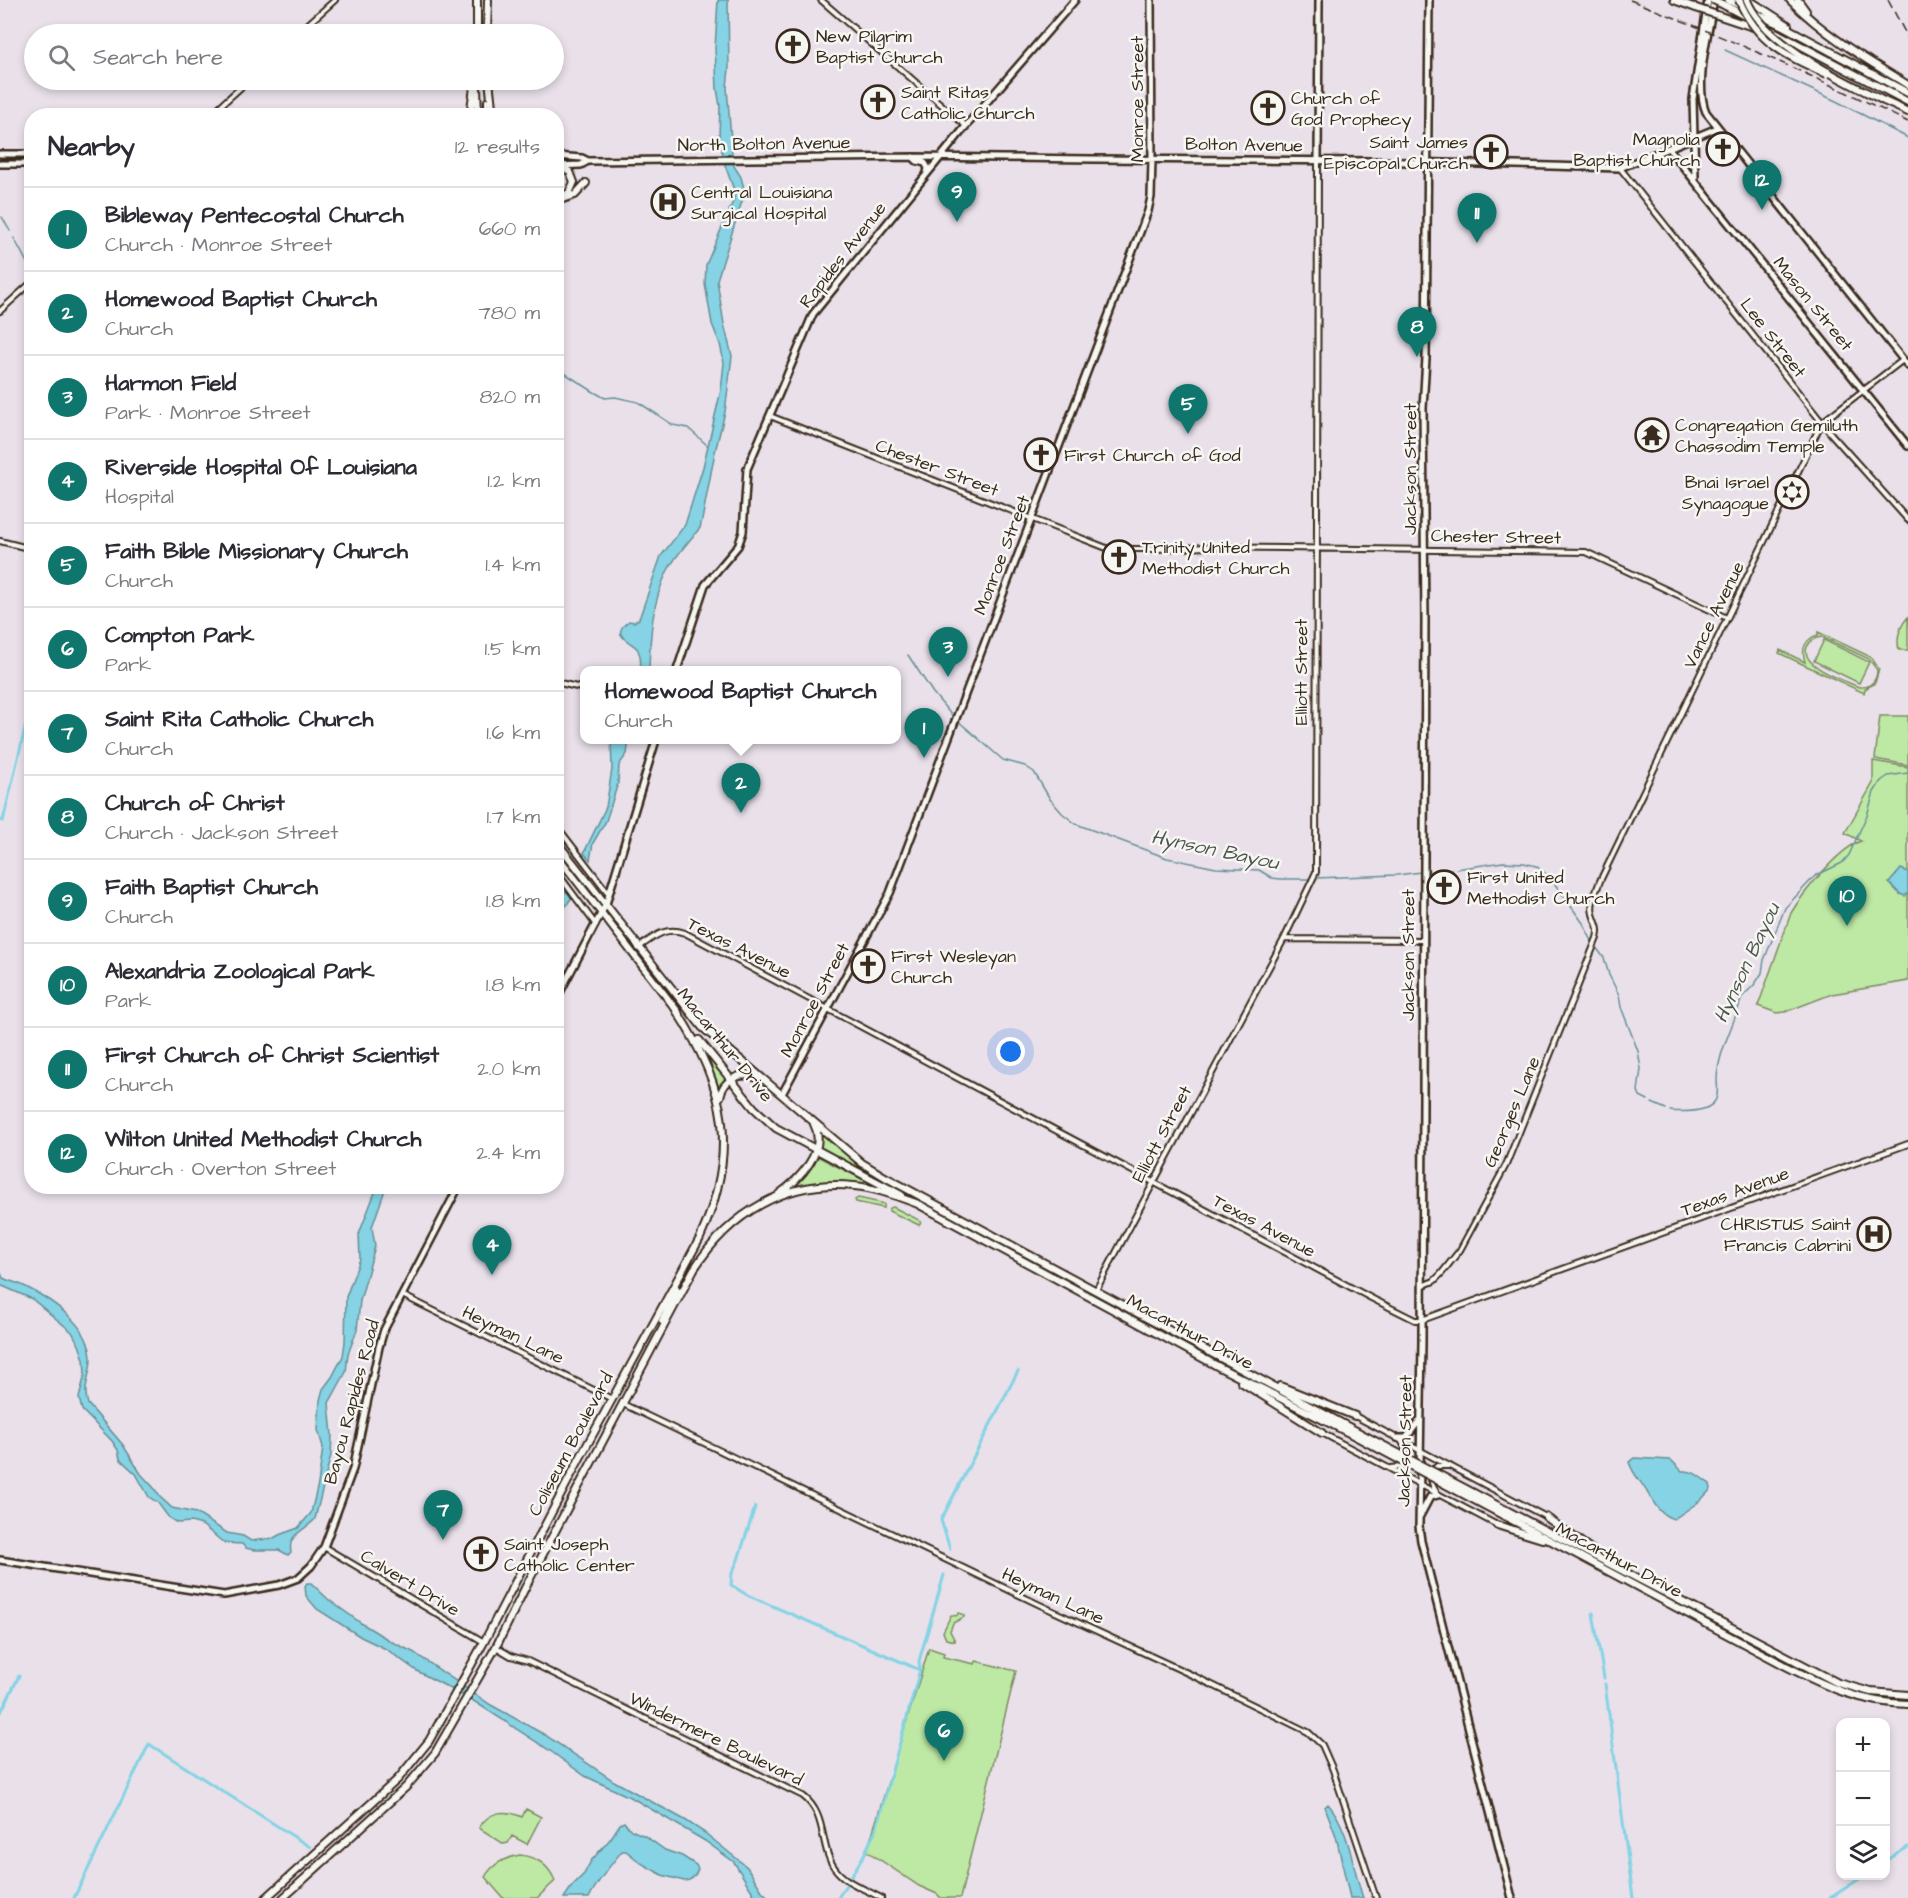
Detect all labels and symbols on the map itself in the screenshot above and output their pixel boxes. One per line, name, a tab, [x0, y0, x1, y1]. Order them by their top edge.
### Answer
place label: New Pilgrim Baptist Church	[816, 24, 943, 70]
church icon: New Pilgrim Baptist Church	[775, 28, 811, 64]
street label: Monroe Street	[1125, 35, 1150, 162]
place label: Saint Ritas Catholic Church	[901, 80, 1034, 126]
church icon: Saint Ritas Catholic Church	[860, 84, 896, 120]
place label: Church of God Prophecy	[1291, 86, 1412, 133]
church icon: Church of God Prophecy	[1250, 90, 1286, 126]
place label: Magnolia Baptist Church	[1573, 127, 1700, 173]
street label: North Bolton Avenue	[677, 130, 851, 158]
place label: Saint James Episcopal Church	[1324, 130, 1468, 176]
street label: Bolton Avenue	[1185, 131, 1303, 159]
church icon: Magnolia Baptist Church	[1705, 131, 1741, 167]
church icon: Saint James Episcopal Church	[1473, 134, 1509, 170]
pin: 12	[1742, 160, 1782, 210]
pin: 9	[938, 172, 976, 222]
place label: Central Louisiana Surgical Hospital	[691, 180, 832, 227]
hospital icon: Central Louisiana Surgical Hospital	[650, 184, 686, 220]
pin: 11	[1458, 194, 1496, 243]
street label: Rapides Avenue	[794, 197, 893, 313]
street label: Mason Street	[1767, 251, 1859, 357]
street label: Lee Street	[1734, 293, 1812, 384]
pin: 8	[1398, 308, 1436, 357]
pin: 5	[1168, 384, 1208, 434]
street label: Jackson Street	[1398, 402, 1423, 535]
place label: Congregation Gemiluth Chassodim Temple	[1675, 413, 1858, 459]
temple icon: Congregation Gemiluth Chassodim Temple	[1634, 417, 1670, 453]
street label: Chester Street	[872, 433, 1003, 503]
church icon: First Church of God	[1023, 437, 1059, 473]
place label: First Church of God	[1064, 443, 1241, 468]
place label: Bnai Israel Synagogue	[1682, 470, 1769, 517]
synagogue icon: Bnai Israel Synagogue	[1774, 474, 1810, 510]
street label: Monroe Street	[968, 491, 1037, 619]
street label: Chester Street	[1431, 523, 1562, 551]
place label: Trinity United Methodist Church	[1142, 535, 1290, 581]
church icon: Trinity United Methodist Church	[1101, 539, 1137, 575]
street label: Vance Avenue	[1677, 557, 1751, 673]
street label: Elliott Street	[1289, 618, 1314, 725]
pin: 3	[928, 628, 968, 677]
pin: 1	[904, 708, 944, 758]
pin: 2	[722, 764, 760, 813]
water label: Hynson Bayou	[1149, 823, 1283, 878]
place label: First United Methodist Church	[1467, 865, 1615, 911]
church icon: First United Methodist Church	[1426, 869, 1462, 905]
pin: 10	[1828, 876, 1866, 926]
street label: Jackson Street	[1396, 888, 1421, 1021]
water label: Hynson Bayou	[1707, 897, 1789, 1028]
street label: Texas Avenue	[683, 911, 795, 985]
street label: Monroe Street	[774, 938, 856, 1062]
place label: First Wesleyan Church	[891, 944, 1016, 990]
church icon: First Wesleyan Church	[850, 948, 886, 984]
street label: Macarthur Drive	[671, 983, 779, 1108]
your location	[996, 1037, 1025, 1066]
street label: Georges Lane	[1477, 1053, 1548, 1172]
street label: Elliott Street	[1126, 1080, 1198, 1187]
street label: Texas Avenue	[1677, 1161, 1793, 1223]
street label: Texas Avenue	[1208, 1188, 1320, 1264]
place label: CHRISTUS Saint Francis Cabrini	[1720, 1212, 1852, 1258]
hospital icon: CHRISTUS Saint Francis Cabrini	[1856, 1216, 1892, 1252]
pin: 4	[472, 1226, 512, 1275]
street label: Macarthur Drive	[1122, 1288, 1258, 1376]
street label: Heyman Lane	[458, 1300, 568, 1371]
street label: Bayou Rapides Road	[318, 1317, 387, 1487]
street label: Coliseum Boulevard	[522, 1368, 620, 1520]
street label: Jackson Street	[1391, 1374, 1419, 1507]
pin: 7	[424, 1490, 462, 1540]
street label: Macarthur Drive	[1551, 1516, 1687, 1604]
place label: Saint Joseph Catholic Center	[504, 1532, 635, 1578]
church icon: Saint Joseph Catholic Center	[463, 1536, 499, 1572]
street label: Calvert Drive	[356, 1544, 464, 1623]
street label: Heyman Lane	[997, 1561, 1108, 1632]
street label: Windermere Boulevard	[625, 1686, 807, 1792]
pin: 6	[924, 1712, 964, 1761]

